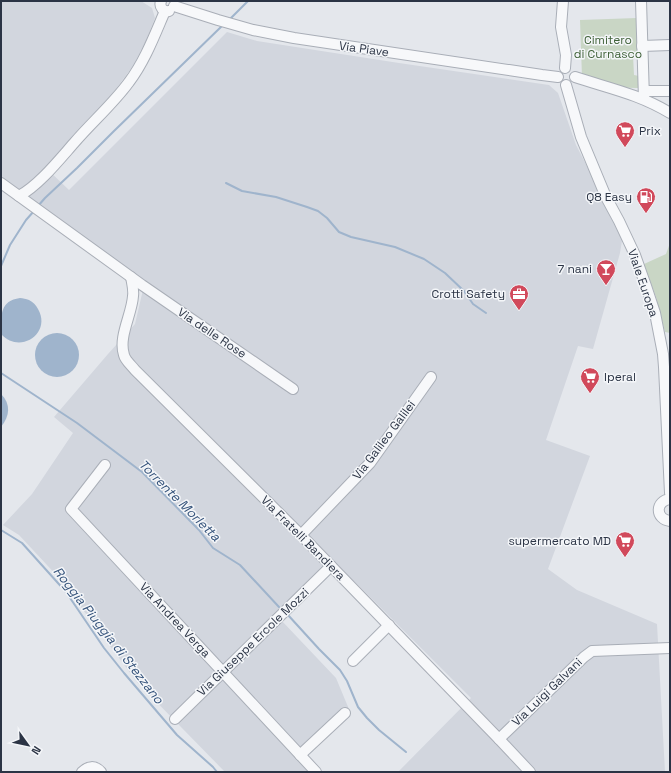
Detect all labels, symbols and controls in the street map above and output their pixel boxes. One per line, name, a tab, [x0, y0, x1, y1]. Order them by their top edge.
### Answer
park label: Cimitero di Curnasco	[574, 32, 642, 62]
street label: Via Piave	[338, 38, 390, 60]
supermarket icon: Prix	[614, 120, 636, 148]
place label: Prix	[639, 123, 661, 139]
fuel station icon: Q8 Easy	[635, 186, 657, 214]
place label: Q8 Easy	[586, 189, 632, 205]
street label: Viale Europa	[624, 247, 662, 319]
bar icon: 7 nani	[595, 258, 617, 286]
place label: 7 nani	[558, 261, 592, 277]
office icon: Crotti Safety	[508, 283, 530, 311]
place label: Crotti Safety	[432, 286, 505, 302]
street label: Via delle Rose	[175, 304, 249, 362]
supermarket icon: Iperal	[579, 366, 601, 394]
place label: Iperal	[604, 369, 636, 385]
street label: Via Galileo Galilei	[349, 397, 419, 483]
water label: Torrente Morletta	[135, 456, 225, 545]
street label: Via Fratelli Bandiera	[257, 492, 349, 584]
supermarket icon: supermercato MD	[614, 530, 636, 558]
place label: supermercato MD	[508, 533, 611, 549]
water label: Roggia Piuggia di Stezzano	[50, 563, 168, 708]
street label: Via Andrea Verga	[136, 579, 214, 661]
street label: Via Giuseppe Ercole Mozzi	[194, 584, 312, 700]
street label: Via Luigi Galvani	[508, 654, 586, 730]
north arrow	[8, 725, 48, 765]
text: N	[29, 744, 44, 757]

